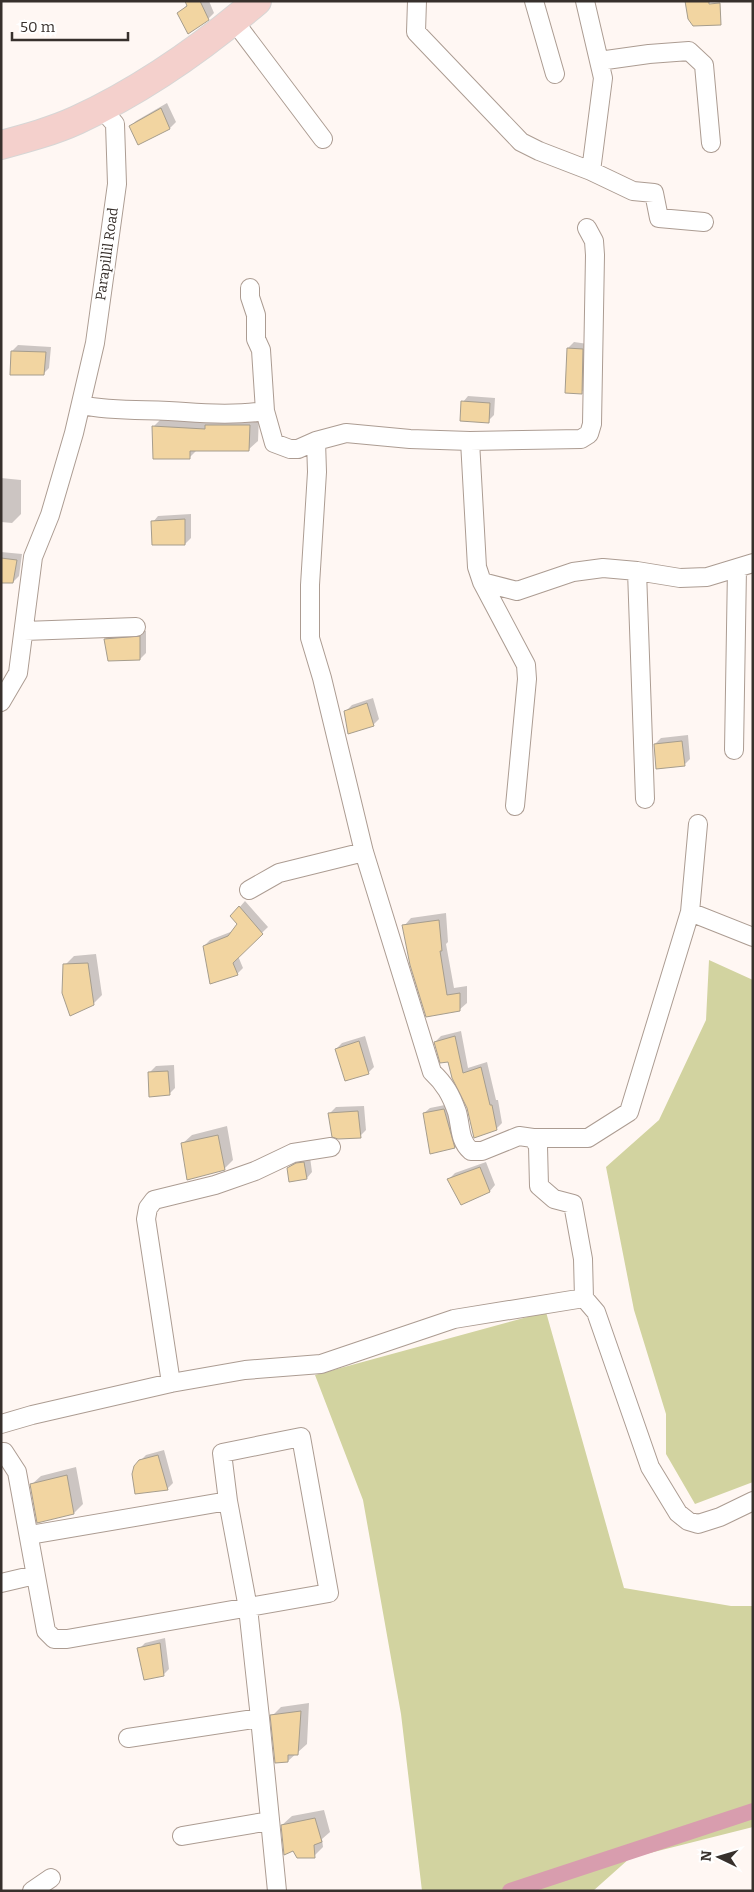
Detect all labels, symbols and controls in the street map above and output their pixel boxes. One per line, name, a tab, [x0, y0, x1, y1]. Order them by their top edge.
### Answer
scale bar	[12, 10, 129, 42]
text: 50 m	[20, 18, 56, 36]
street label: Parapillil Road	[92, 206, 122, 302]
north arrow	[694, 1832, 744, 1882]
text: N	[698, 1850, 716, 1862]

